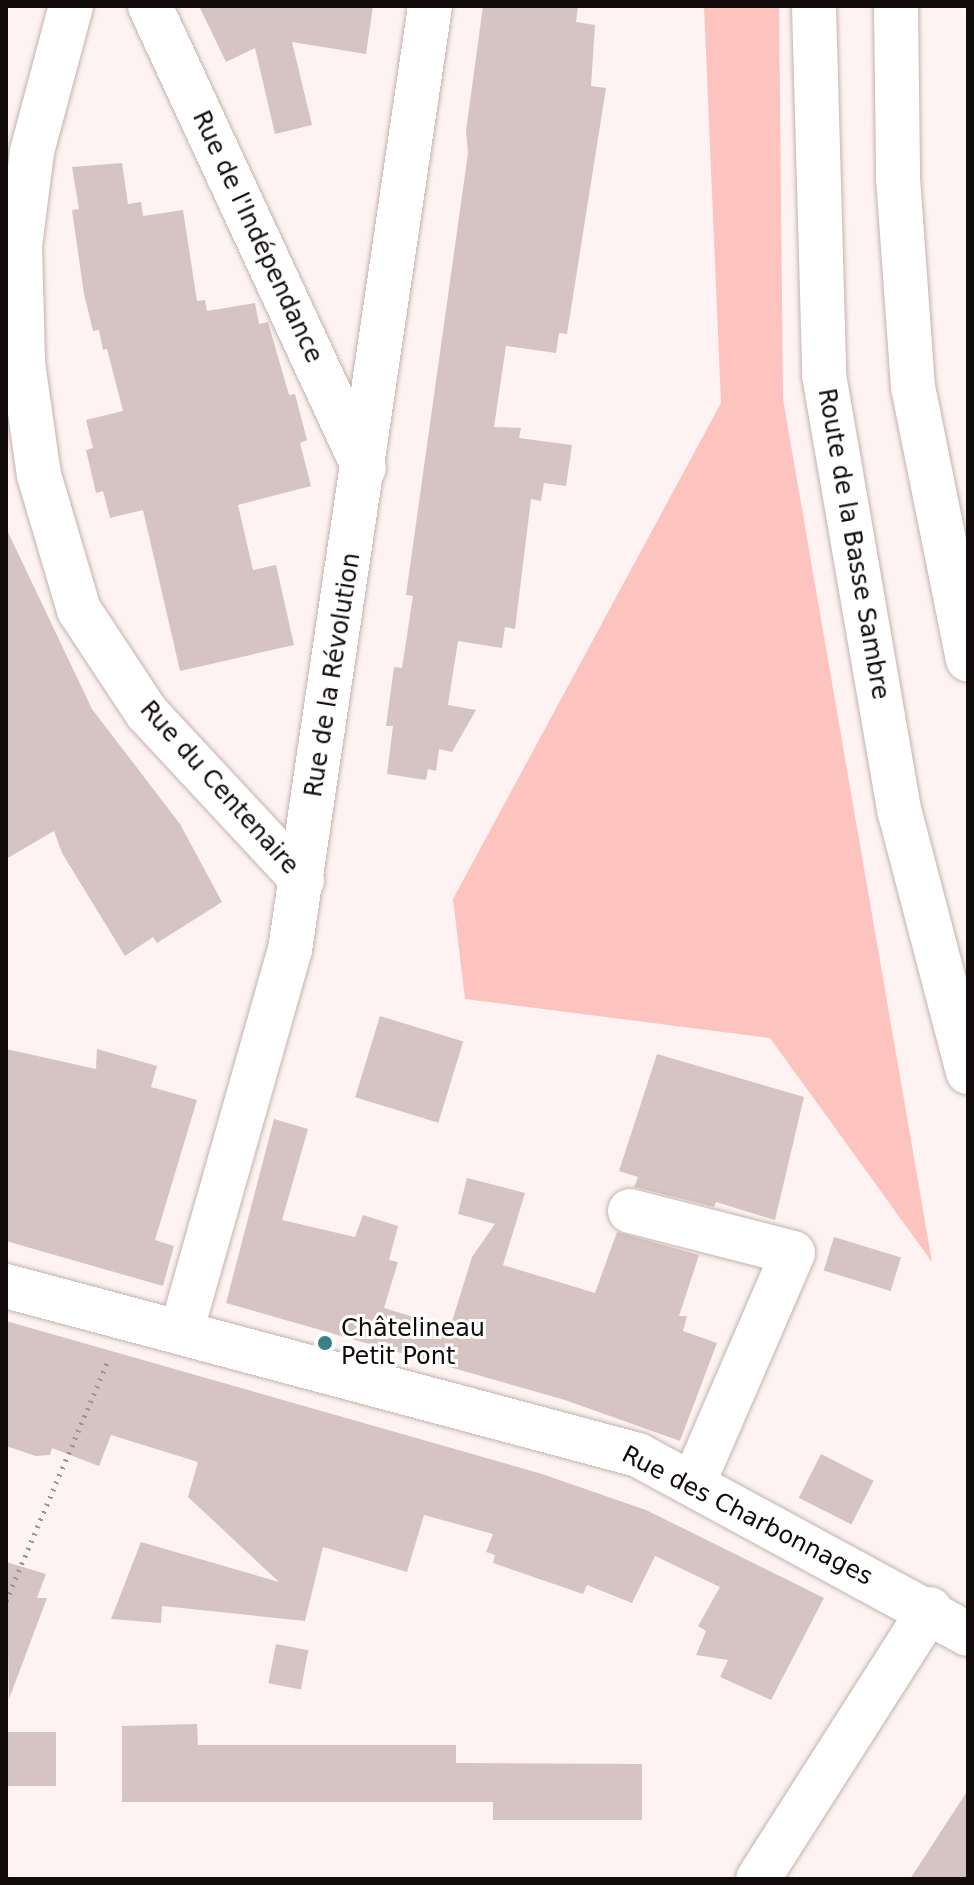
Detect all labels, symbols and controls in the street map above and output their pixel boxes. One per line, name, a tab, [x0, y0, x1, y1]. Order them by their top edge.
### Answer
street label: Rue de l'Indépendance	[186, 106, 328, 368]
street label: Route de la Basse Sambre	[811, 386, 895, 702]
street label: Rue de la Révolution	[299, 551, 367, 799]
street label: Rue du Centenaire	[134, 696, 304, 880]
place label: Châtelineau Petit Pont	[341, 1315, 485, 1371]
marker: Châtelineau Petit Pont	[316, 1334, 334, 1352]
street label: Rue des Charbonnages	[617, 1440, 877, 1592]

